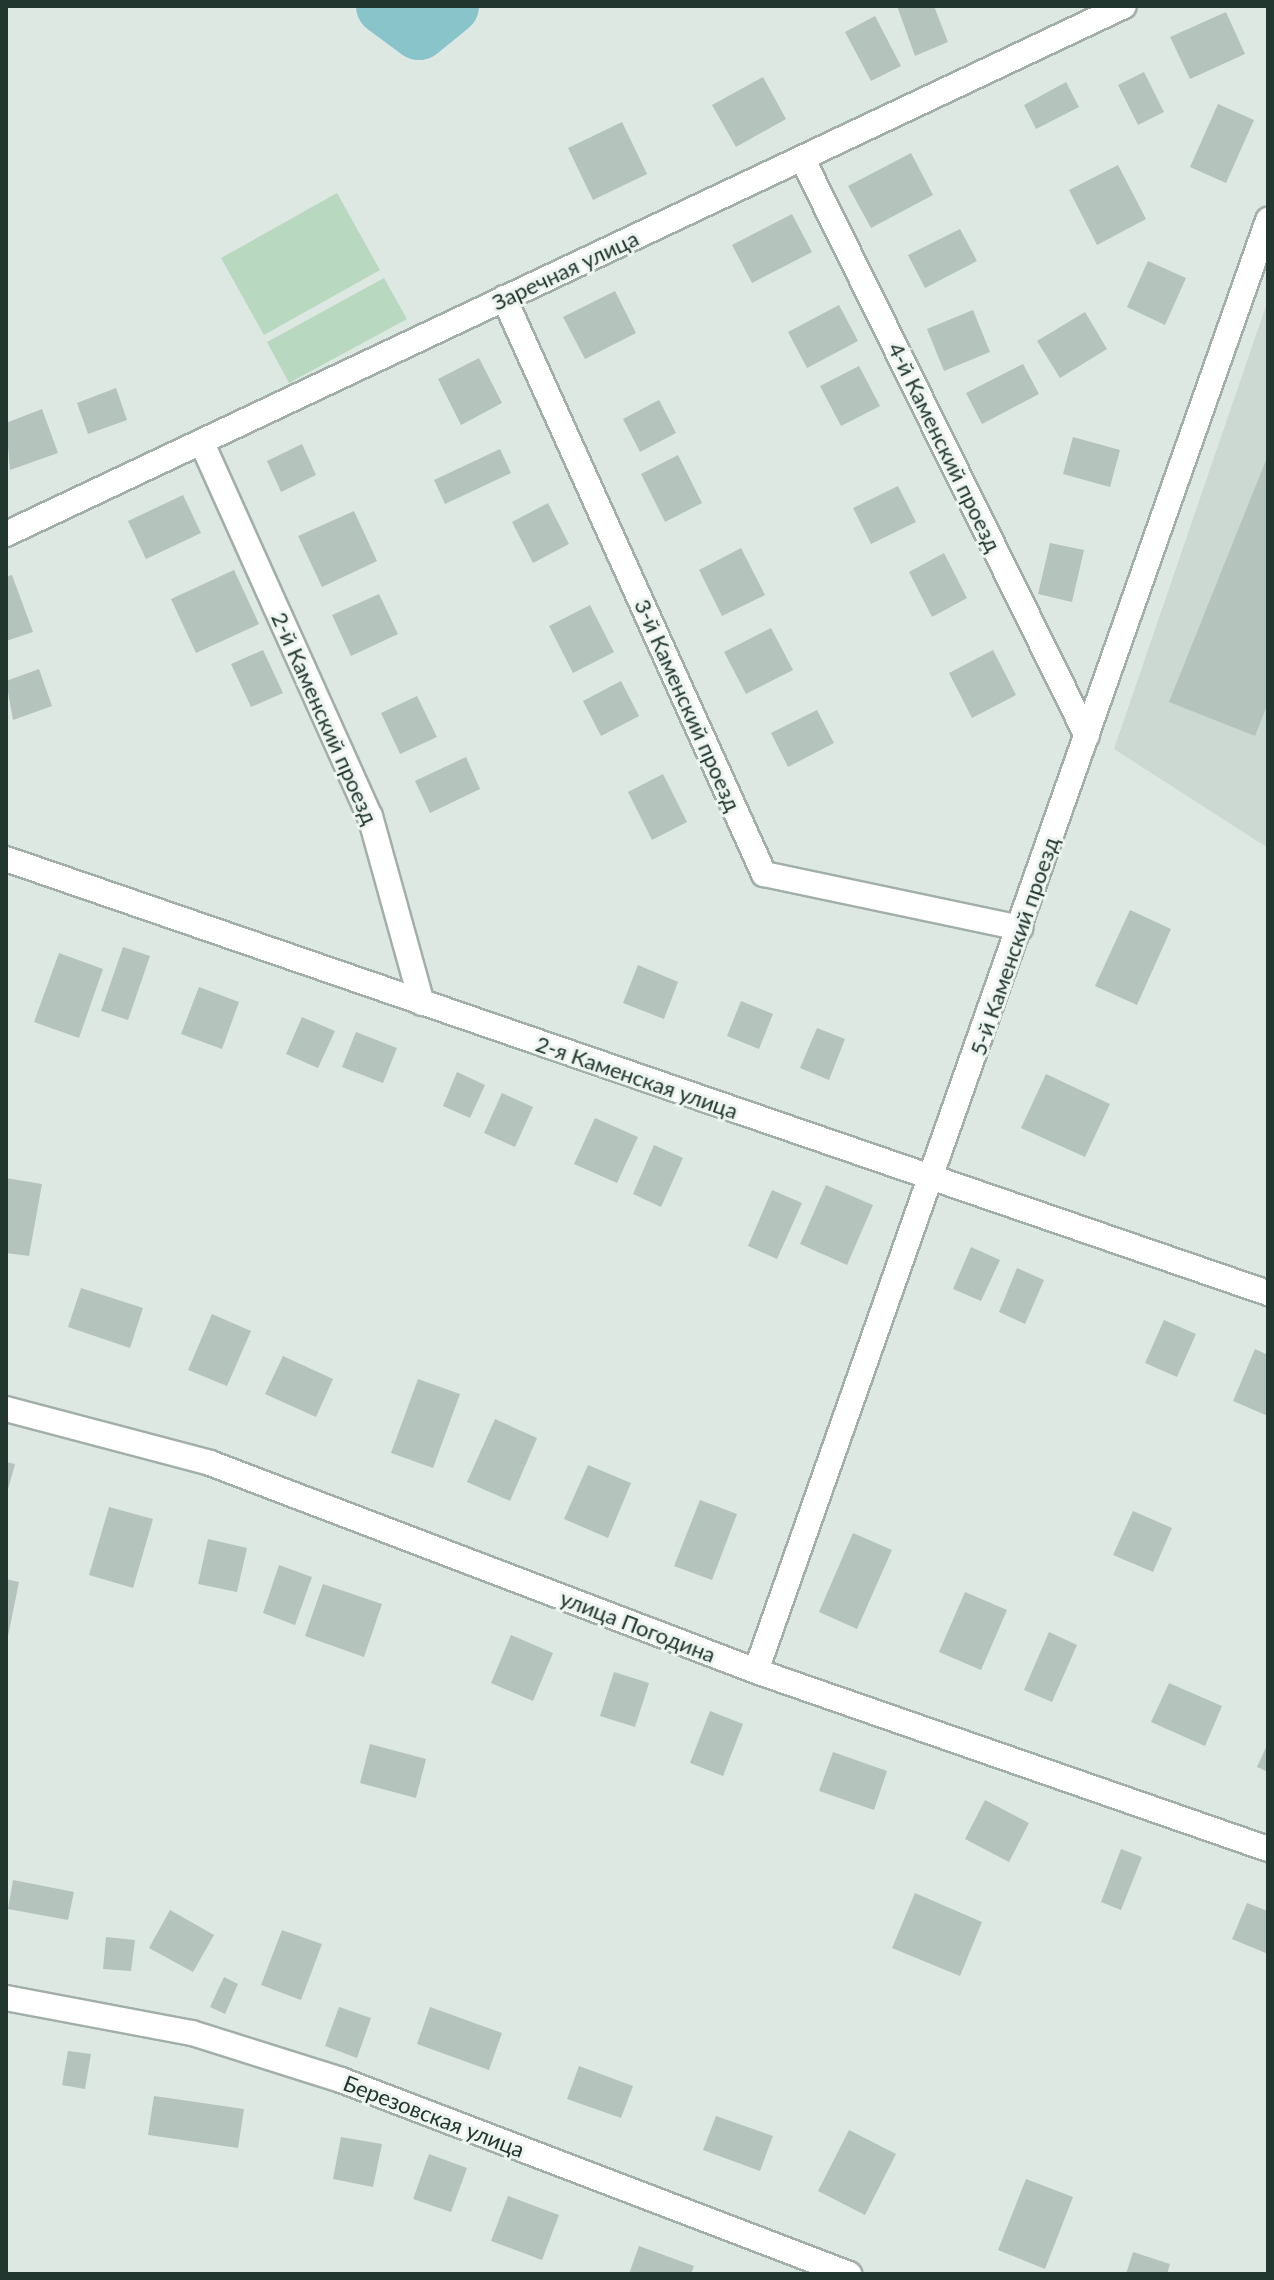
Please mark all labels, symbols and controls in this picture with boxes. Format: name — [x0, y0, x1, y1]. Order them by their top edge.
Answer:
street label: Заречная улица — [488, 225, 642, 315]
street label: 4-й Каменский проезд — [883, 338, 1007, 556]
street label: 3-й Каменский проезд — [629, 595, 747, 815]
street label: 2-й Каменский проезд — [266, 608, 384, 828]
street label: 5-й Каменский проезд — [964, 833, 1064, 1059]
street label: 2-я Каменская улица — [533, 1030, 741, 1124]
street label: улица Погодина — [557, 1584, 719, 1668]
street label: Березовская улица — [340, 2069, 528, 2163]

